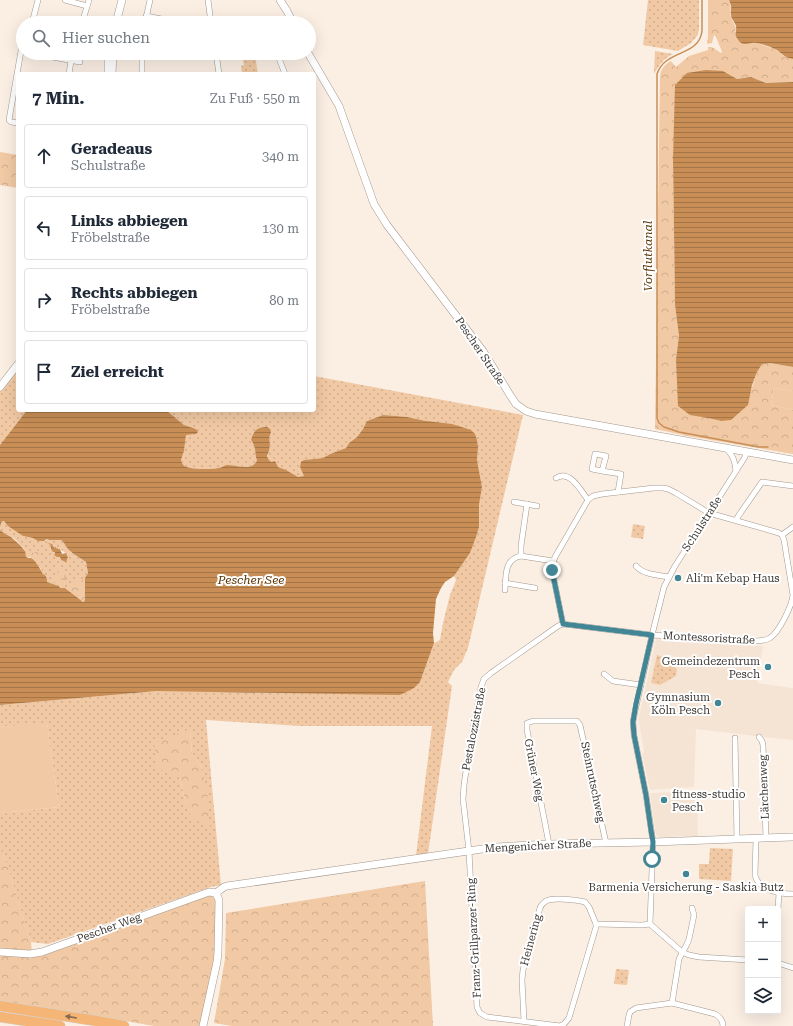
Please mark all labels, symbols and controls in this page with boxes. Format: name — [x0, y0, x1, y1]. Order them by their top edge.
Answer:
search box — [16, 16, 316, 60]
icon: search — [30, 27, 52, 49]
text: Hier suchen — [62, 29, 150, 47]
text: 7 Min. — [32, 88, 85, 108]
text: Zu Fuß · 550 m — [210, 91, 300, 106]
text: Geradeaus — [71, 140, 152, 158]
icon: ahead — [33, 145, 55, 167]
text: 340 m — [262, 149, 299, 164]
text: Schulstraße — [71, 158, 146, 173]
text: Links abbiegen — [71, 212, 188, 230]
icon: left — [33, 217, 55, 239]
water label: Vorflutkanal — [641, 220, 655, 291]
text: 130 m — [262, 221, 299, 236]
text: Fröbelstraße — [71, 230, 150, 245]
text: Rechts abbiegen — [71, 284, 198, 302]
icon: right — [33, 289, 55, 311]
text: 80 m — [269, 293, 299, 308]
text: Fröbelstraße — [71, 302, 150, 317]
street label: Pescher Straße — [453, 315, 507, 387]
icon: arrive — [33, 361, 55, 383]
text: Ziel erreicht — [71, 363, 164, 381]
street label: Schulstraße — [679, 494, 725, 554]
route end — [543, 561, 561, 579]
place label: Ali'm Kebap Haus — [686, 572, 780, 585]
water label: Pescher See — [217, 573, 284, 587]
marker: Ali'm Kebap Haus — [673, 573, 683, 583]
street label: Montessoristraße — [663, 629, 755, 647]
place label: Gemeindezentrum Pesch — [662, 655, 760, 681]
marker: Gemeindezentrum Pesch — [763, 662, 773, 672]
street label: Pestalozzistraße — [460, 686, 488, 772]
place label: Gymnasium Köln Pesch — [646, 691, 710, 717]
marker: Gymnasium Köln Pesch — [713, 698, 723, 708]
street label: Grüner Weg — [522, 738, 547, 803]
street label: Steinrutschweg — [578, 740, 608, 824]
street label: Lärchenweg — [756, 754, 772, 820]
place label: fitness-studio Pesch — [672, 788, 746, 814]
marker: fitness-studio Pesch — [659, 795, 669, 805]
street label: Mengenicher Straße — [484, 837, 592, 855]
route start — [643, 850, 661, 868]
marker: Barmenia Versicherung - Saskia Butz — [681, 869, 691, 879]
street label: Franz-Grillparzer-Ring — [464, 877, 484, 998]
place label: Barmenia Versicherung - Saskia Butz — [589, 881, 783, 894]
map controls — [745, 906, 781, 1014]
button: + — [745, 906, 781, 942]
street label: Pescher Weg — [75, 910, 144, 946]
street label: Heinering — [518, 912, 544, 967]
button: − — [745, 942, 781, 978]
button: layers — [745, 978, 781, 1014]
one-way arrow — [65, 1014, 78, 1020]

